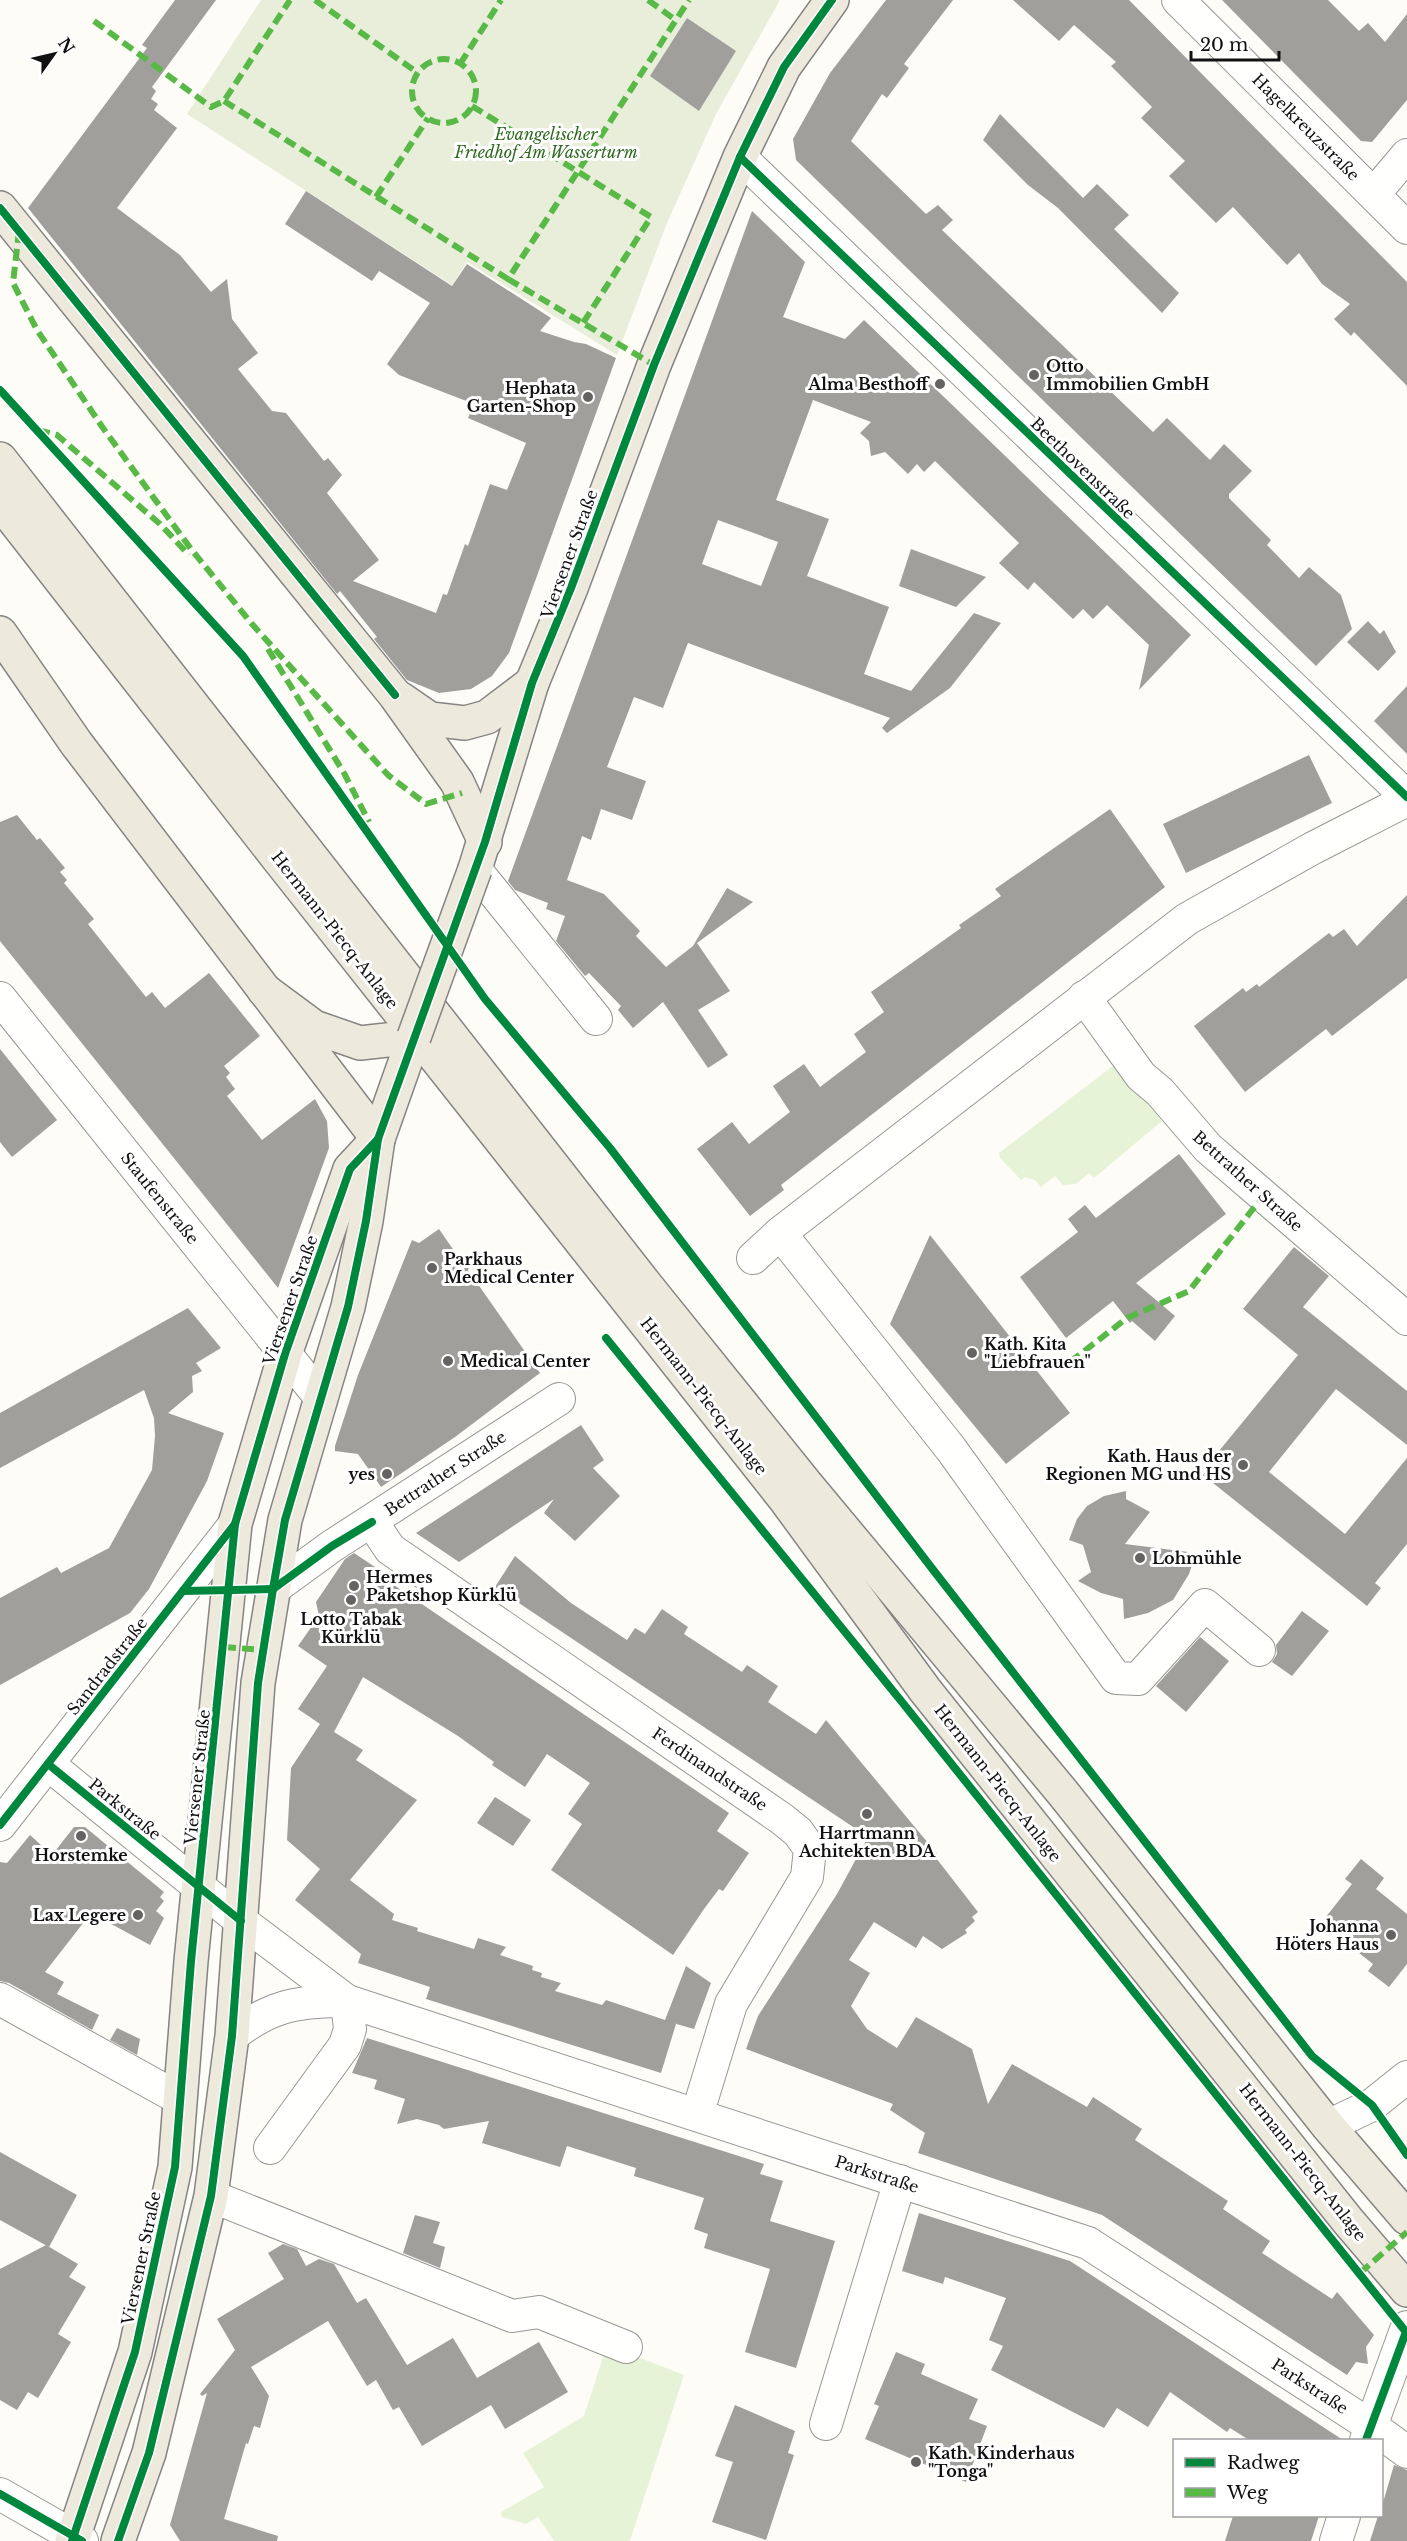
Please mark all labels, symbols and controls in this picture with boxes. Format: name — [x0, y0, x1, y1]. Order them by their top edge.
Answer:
north arrow — [24, 24, 84, 84]
scale bar — [1191, 24, 1280, 62]
text: N — [54, 34, 79, 57]
text: 20 m — [1200, 34, 1248, 56]
street label: Hagelkreuzstraße — [1248, 69, 1364, 185]
park label: Evangelischer Friedhof Am Wasserturm — [453, 124, 638, 162]
place label: Otto Immobilien GmbH — [1046, 356, 1209, 394]
marker: Otto Immobilien GmbH — [1027, 368, 1041, 382]
place label: Alma Besthoff — [807, 374, 931, 394]
marker: Alma Besthoff — [933, 377, 947, 391]
place label: Hephata Garten-Shop — [467, 378, 576, 416]
marker: Hephata Garten-Shop — [581, 390, 595, 404]
street label: Beethovenstraße — [1027, 413, 1139, 523]
street label: Viersener Straße — [536, 487, 602, 622]
street label: Hermann-Piecq-Anlage — [267, 847, 403, 1013]
street label: Bettrather Straße — [1189, 1126, 1307, 1236]
street label: Staufenstraße — [117, 1148, 203, 1248]
street label: Viersener Straße — [258, 1232, 322, 1368]
place label: Parkhaus Medical Center — [444, 1249, 574, 1287]
marker: Parkhaus Medical Center — [425, 1261, 439, 1275]
street label: Hermann-Piecq-Anlage — [636, 1313, 772, 1479]
place label: Kath. Kita "Liebfrauen" — [984, 1334, 1091, 1372]
marker: Kath. Kita "Liebfrauen" — [965, 1346, 979, 1360]
place label: Medical Center — [460, 1351, 590, 1371]
marker: Medical Center — [441, 1354, 455, 1368]
street label: Bettrather Straße — [380, 1426, 510, 1520]
place label: Kath. Haus der Regionen MG und HS — [1045, 1446, 1231, 1484]
marker: Kath. Haus der Regionen MG und HS — [1236, 1458, 1250, 1472]
place label: yes — [348, 1464, 375, 1484]
marker: yes — [380, 1467, 394, 1481]
place label: Lohmühle — [1152, 1548, 1242, 1568]
marker: Lohmühle — [1133, 1551, 1147, 1565]
place label: Hermes Paketshop Kürklü — [366, 1567, 518, 1605]
marker: Hermes Paketshop Kürklü — [347, 1579, 361, 1593]
marker: Lotto Tabak Kürklü — [344, 1593, 358, 1607]
place label: Lotto Tabak Kürklü — [300, 1609, 402, 1647]
street label: Sandradstraße — [63, 1613, 151, 1719]
street label: Hermann-Piecq-Anlage — [930, 1700, 1066, 1866]
street label: Viersener Straße — [180, 1708, 214, 1847]
street label: Ferdinandstraße — [649, 1723, 771, 1815]
street label: Parkstraße — [85, 1774, 165, 1844]
marker: Harrtmann Achitekten BDA — [860, 1807, 874, 1821]
place label: Harrtmann Achitekten BDA — [798, 1823, 936, 1861]
marker: Horstemke — [74, 1829, 88, 1843]
place label: Horstemke — [34, 1845, 128, 1865]
place label: Lax Legere — [33, 1905, 126, 1925]
marker: Lax Legere — [131, 1908, 145, 1922]
place label: Johanna Höters Haus — [1275, 1916, 1379, 1954]
marker: Johanna Höters Haus — [1384, 1928, 1398, 1942]
street label: Hermann-Piecq-Anlage — [1235, 2079, 1371, 2245]
street label: Parkstraße — [833, 2151, 921, 2197]
street label: Viersener Straße — [117, 2189, 165, 2328]
street label: Parkstraße — [1268, 2354, 1352, 2418]
legend — [1173, 2439, 1383, 2517]
place label: Kath. Kinderhaus "Tonga" — [928, 2443, 1075, 2481]
text: Radweg — [1227, 2452, 1300, 2474]
marker: Kath. Kinderhaus "Tonga" — [909, 2455, 923, 2469]
text: Weg — [1226, 2482, 1268, 2504]

